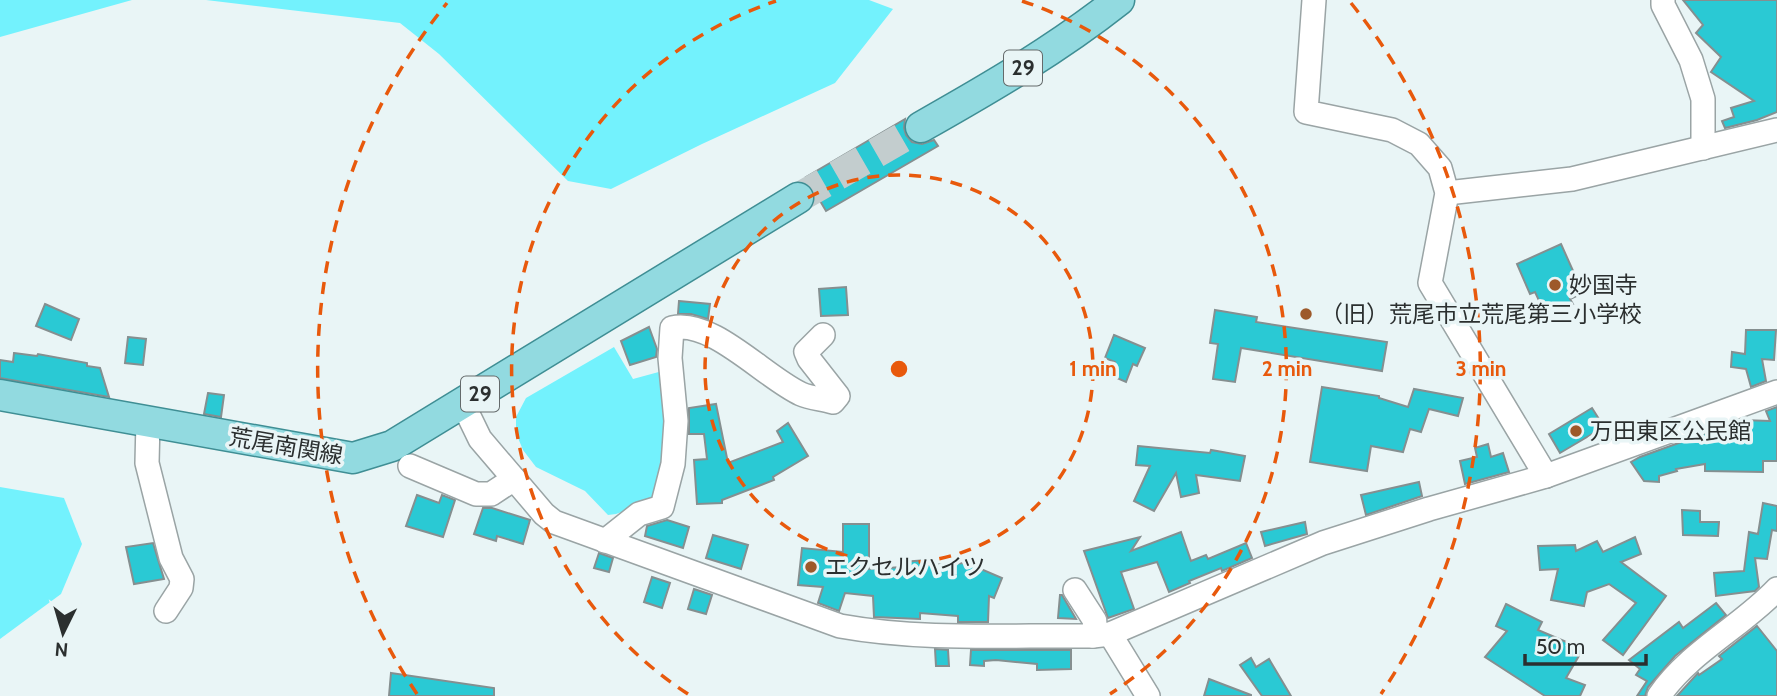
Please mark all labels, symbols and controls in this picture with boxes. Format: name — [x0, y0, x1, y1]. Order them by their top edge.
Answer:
road number: 29 — [1004, 50, 1042, 86]
place label: 妙国寺 — [1569, 271, 1638, 299]
marker: 妙国寺 — [1547, 277, 1563, 293]
place label: （旧）荒尾市立荒尾第三小学校 — [1320, 300, 1642, 328]
marker: （旧）荒尾市立荒尾第三小学校 — [1298, 306, 1314, 322]
text: 1 min — [1069, 356, 1117, 381]
text: 2 min — [1262, 356, 1312, 381]
text: 3 min — [1456, 356, 1506, 381]
centre of rings — [887, 357, 911, 381]
road number: 29 — [461, 376, 499, 412]
place label: 万田東区公民館 — [1590, 417, 1751, 445]
street label: 荒尾南関線 — [227, 422, 345, 470]
marker: 万田東区公民館 — [1568, 423, 1584, 439]
place label: エクセルハイツ — [825, 553, 986, 581]
marker: エクセルハイツ — [803, 559, 819, 575]
north arrow — [28, 598, 98, 668]
scale bar — [1525, 622, 1646, 666]
text: 50 m — [1536, 634, 1585, 659]
text: N — [54, 637, 69, 661]

